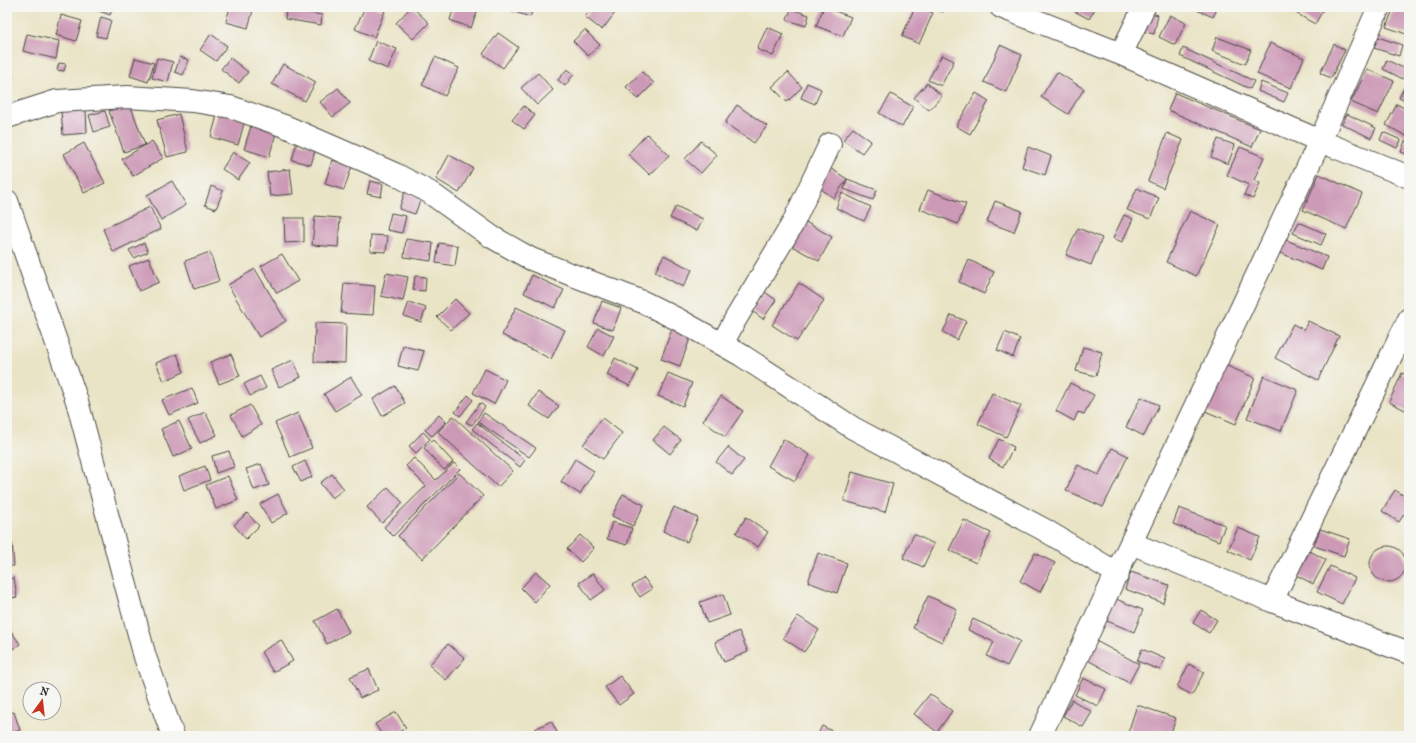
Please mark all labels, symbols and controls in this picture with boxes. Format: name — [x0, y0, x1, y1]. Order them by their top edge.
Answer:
north arrow — [22, 681, 62, 721]
text: N — [39, 684, 51, 699]

